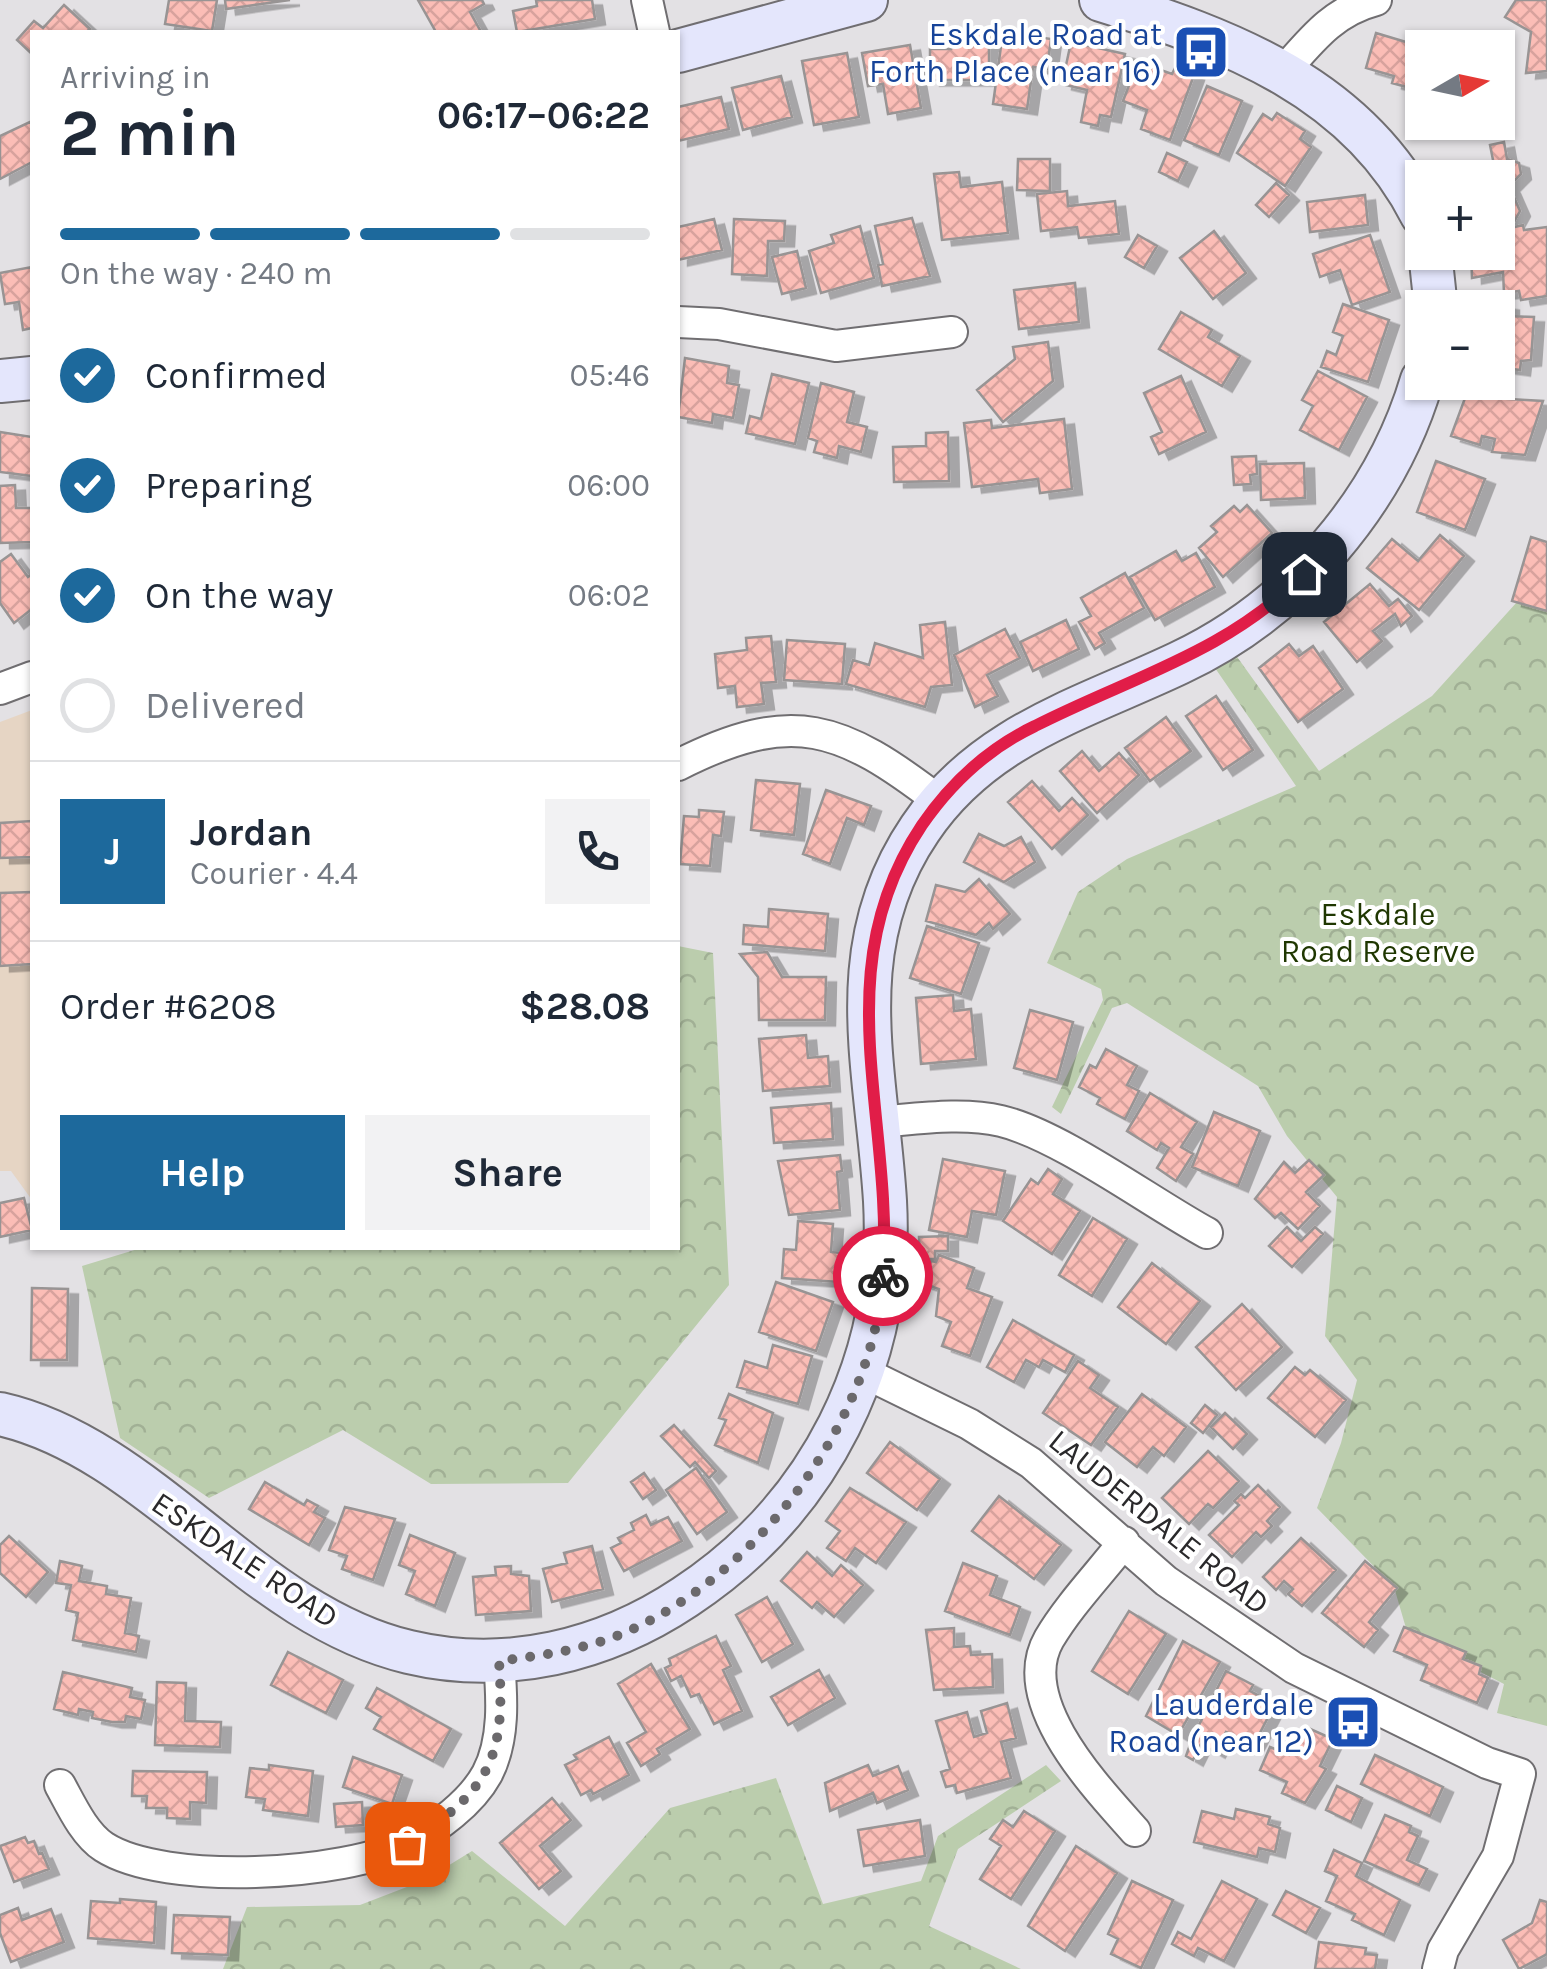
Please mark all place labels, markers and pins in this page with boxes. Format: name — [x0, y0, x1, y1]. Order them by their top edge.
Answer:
place label: Eskdale Road at Forth Place (near 16) — [869, 16, 1162, 90]
bus stop icon: Eskdale Road at Forth Place (near 16) — [1171, 22, 1231, 82]
pin — [1262, 532, 1347, 617]
place label: Lauderdale Road (near 12) — [1108, 1686, 1314, 1760]
bus stop icon: Lauderdale Road (near 12) — [1323, 1692, 1383, 1752]
pin — [365, 1802, 450, 1887]

